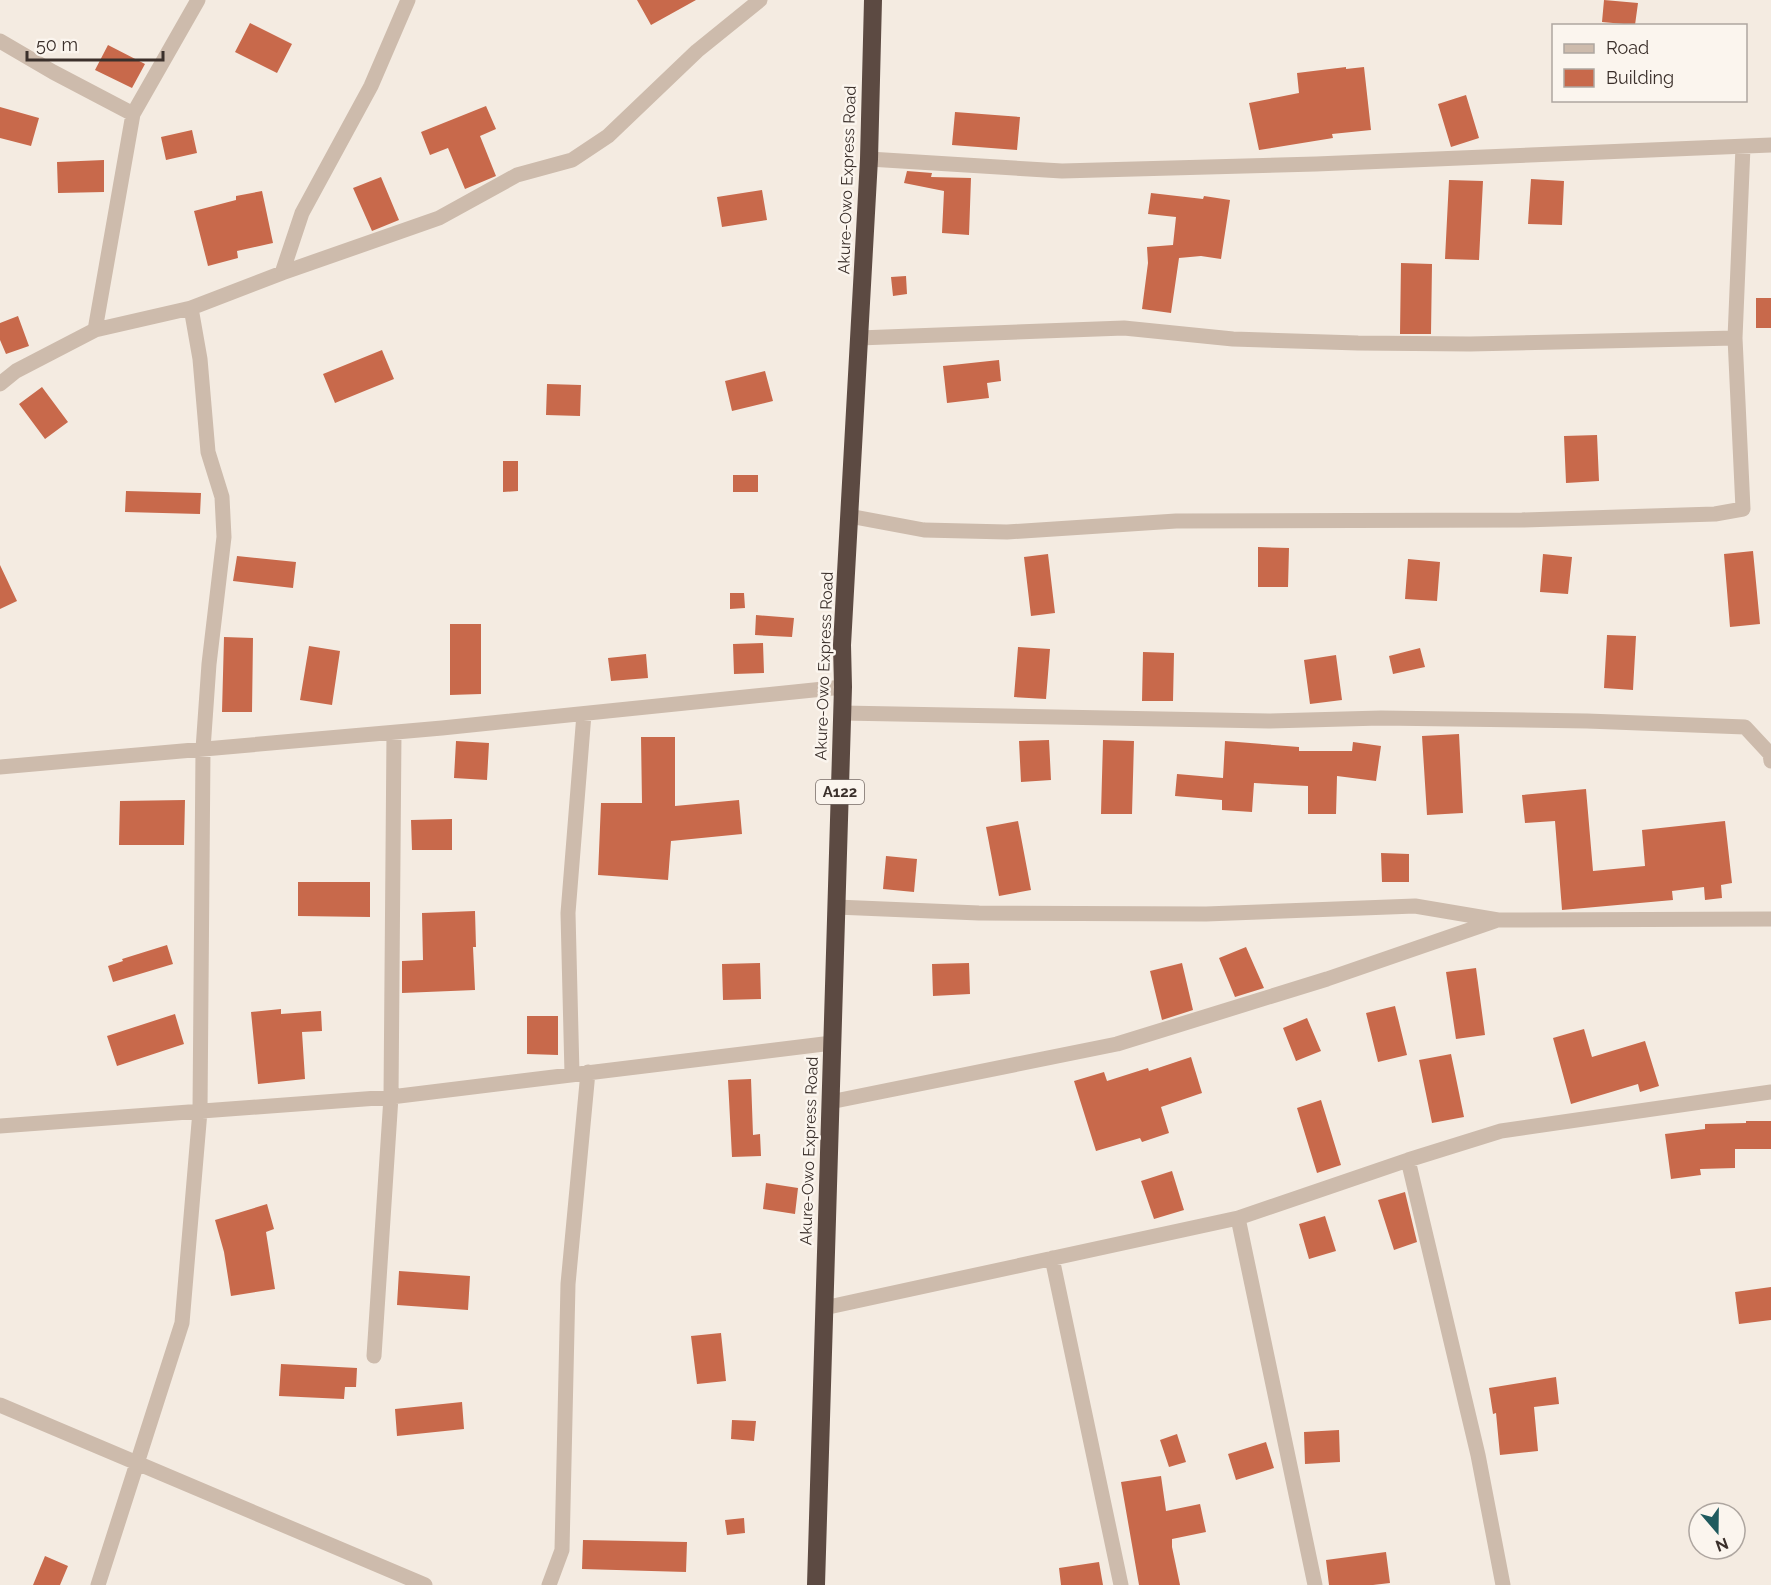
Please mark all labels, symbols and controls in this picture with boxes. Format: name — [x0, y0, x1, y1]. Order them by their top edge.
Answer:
scale bar — [27, 24, 164, 62]
legend — [1552, 24, 1747, 102]
text: 50 m — [36, 34, 78, 55]
text: Road — [1606, 37, 1649, 58]
text: Building — [1606, 67, 1674, 88]
street label: Akure-Owo Express Road — [834, 85, 860, 275]
street label: Akure-Owo Express Road — [811, 571, 837, 761]
road number: A122 — [816, 780, 864, 804]
street label: Akure-Owo Express Road — [796, 1056, 822, 1246]
north arrow — [1687, 1501, 1747, 1561]
text: N — [1713, 1534, 1731, 1556]

